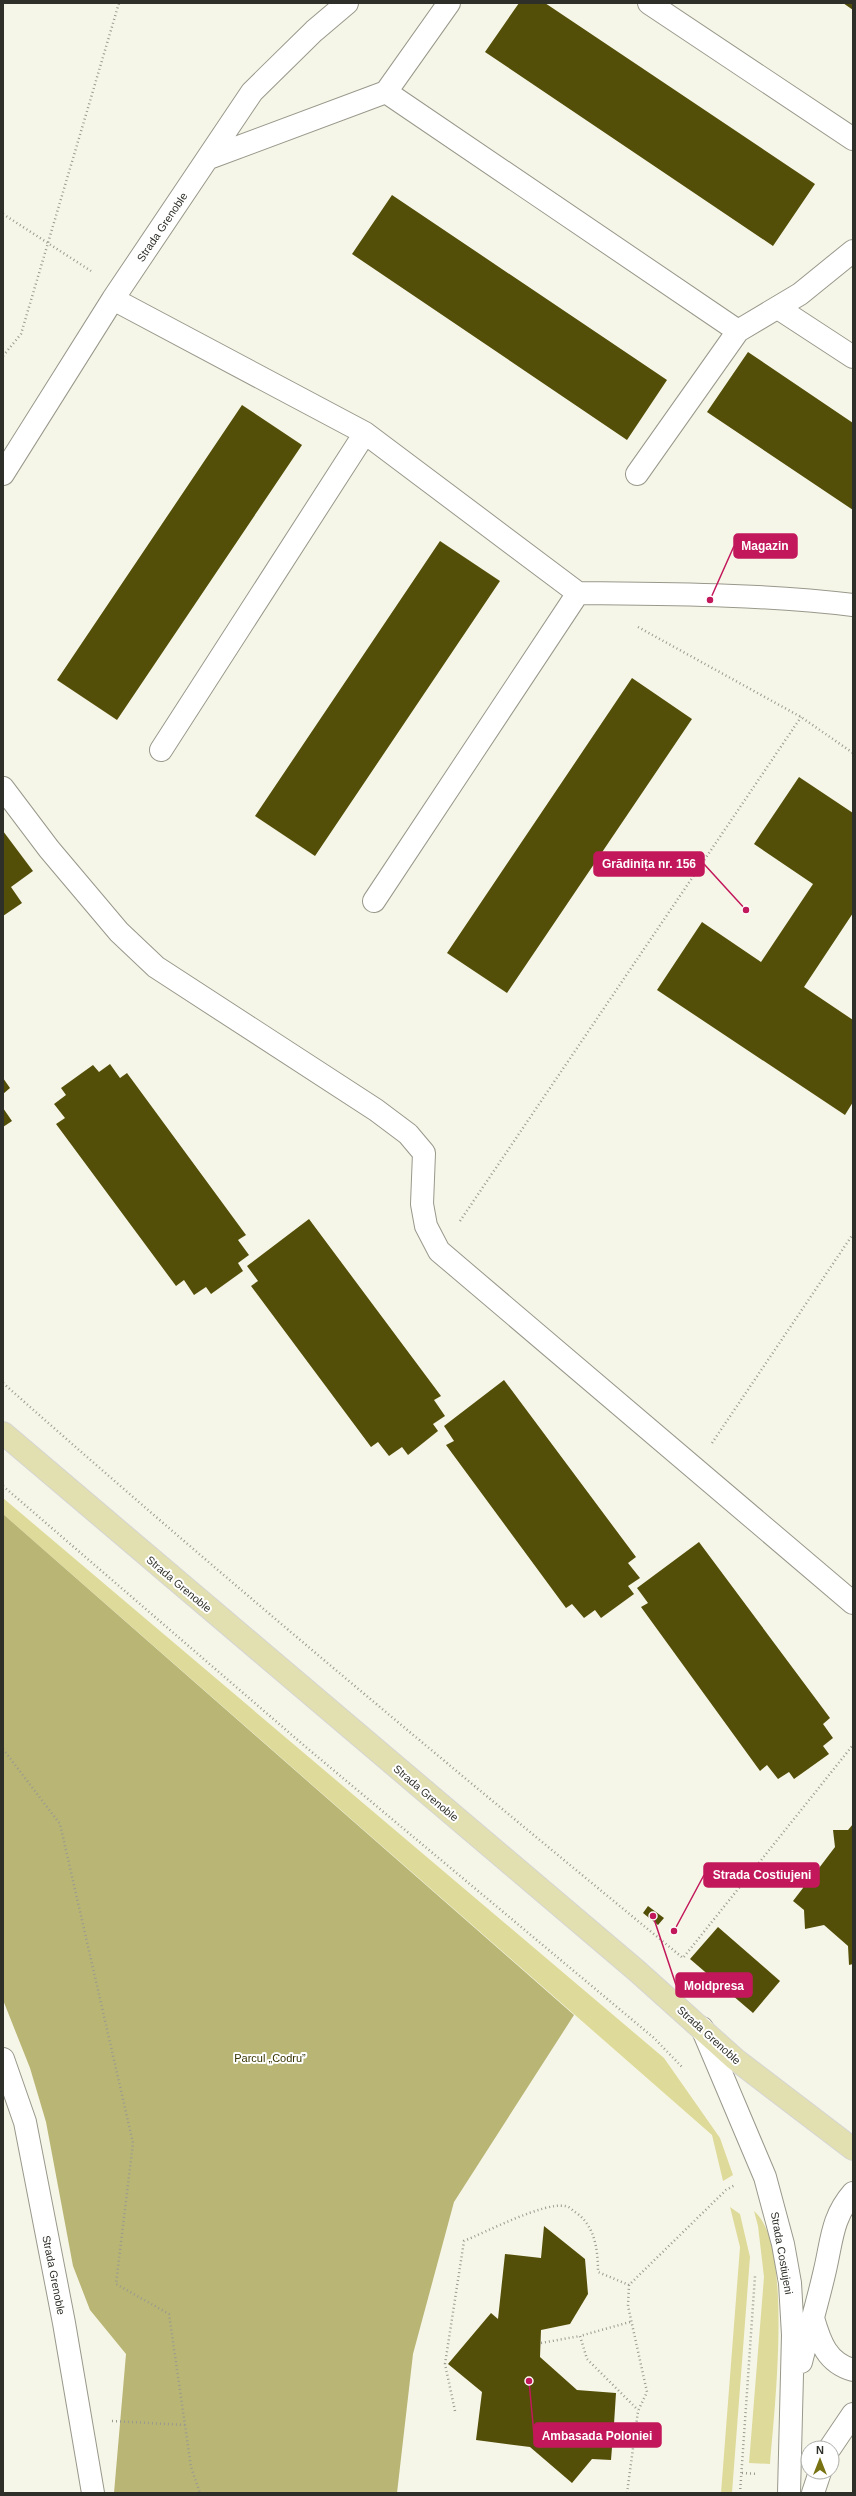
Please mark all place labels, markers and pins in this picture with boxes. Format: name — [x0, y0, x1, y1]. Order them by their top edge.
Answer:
callout: Magazin — [734, 534, 797, 558]
callout: Grădinița nr. 156 — [594, 852, 704, 876]
callout: Strada Costiujeni — [704, 1863, 819, 1887]
callout: Moldpresa — [676, 1973, 752, 1997]
callout: Ambasada Poloniei — [534, 2423, 661, 2447]

